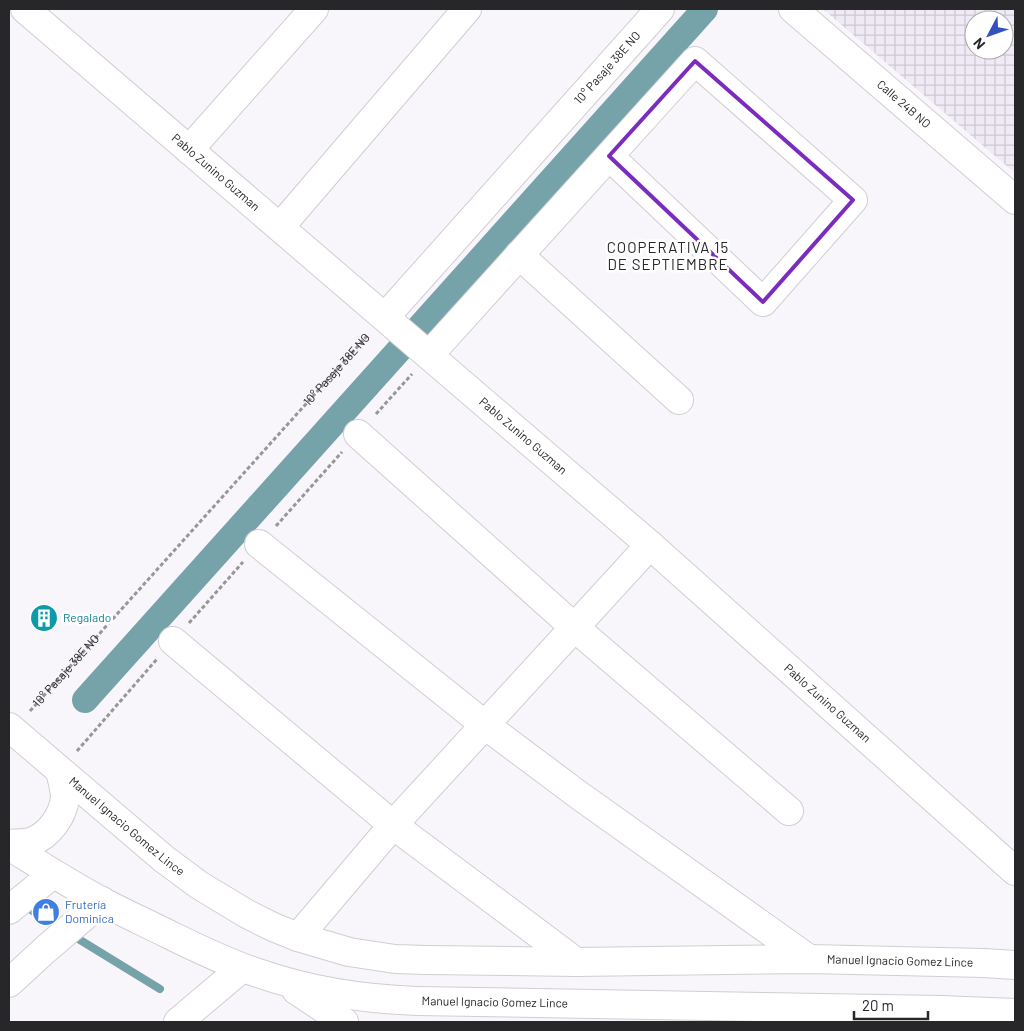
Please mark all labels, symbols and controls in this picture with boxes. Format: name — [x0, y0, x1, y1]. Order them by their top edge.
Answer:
north arrow — [964, 10, 1014, 60]
street label: 10° Pasaje 38E NO — [571, 28, 643, 106]
text: N — [969, 35, 988, 53]
street label: Calle 24B NO — [875, 77, 934, 130]
street label: Pablo Zunino Guzman — [169, 130, 263, 213]
district label: COOPERATIVA 15 DE SEPTIEMBRE — [607, 238, 729, 273]
street label: 10° Pasaje 38E NO — [300, 330, 372, 408]
street label: Pablo Zunino Guzman — [477, 394, 570, 477]
building icon: Regalado — [29, 603, 59, 633]
place label: Regalado — [63, 610, 111, 624]
street label: 10° Pasaje 38E NO — [29, 631, 102, 709]
street label: Pablo Zunino Guzman — [782, 660, 874, 745]
street label: Manuel Ignacio Gomez Lince — [67, 773, 188, 878]
shop icon: Frutería Dominica — [31, 897, 61, 927]
place label: Frutería Dominica — [65, 897, 114, 925]
street label: Manuel Ignacio Gomez Lince — [827, 951, 973, 969]
scale bar — [854, 988, 928, 1020]
street label: Manuel Ignacio Gomez Lince — [422, 993, 568, 1010]
text: 20 m — [862, 996, 894, 1014]

